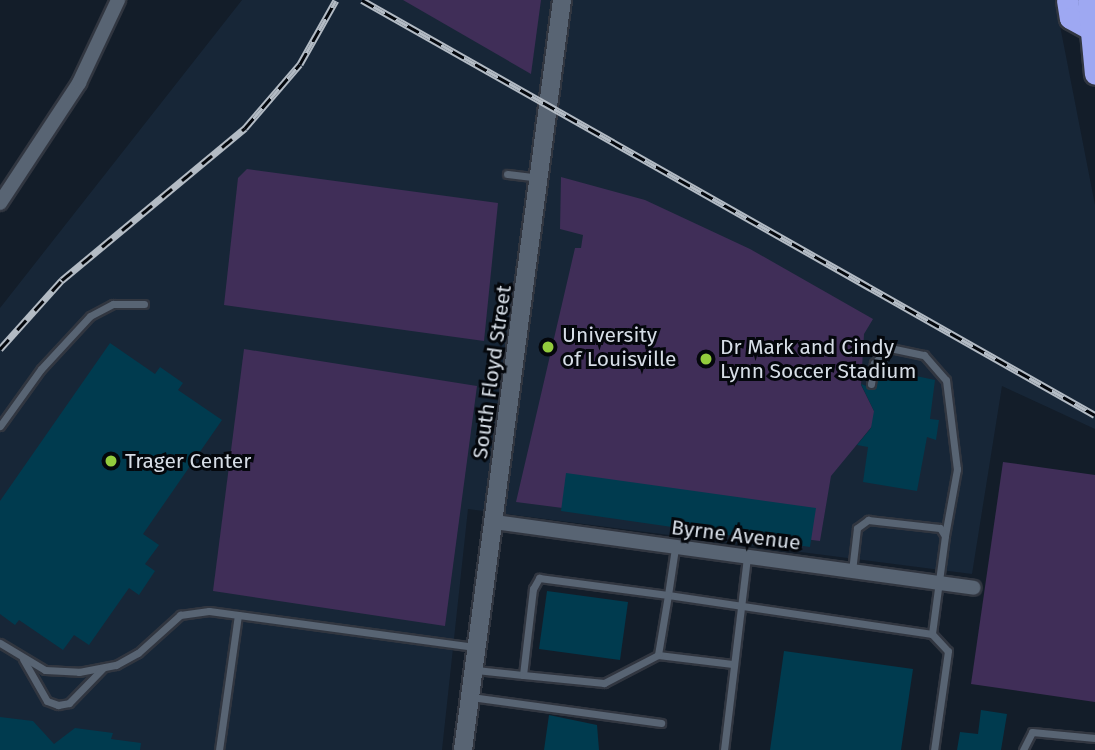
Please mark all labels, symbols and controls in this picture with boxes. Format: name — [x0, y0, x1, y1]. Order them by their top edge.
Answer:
street label: South Floyd Street — [467, 284, 517, 460]
place label: University of Louisville — [562, 322, 677, 372]
place label: Dr Mark and Cindy Lynn Soccer Stadium — [720, 334, 917, 384]
marker: University of Louisville — [540, 339, 556, 355]
marker: Dr Mark and Cindy Lynn Soccer Stadium — [698, 351, 714, 367]
place label: Trager Center — [125, 448, 251, 474]
marker: Trager Center — [103, 453, 119, 469]
street label: Byrne Avenue — [670, 515, 802, 555]

